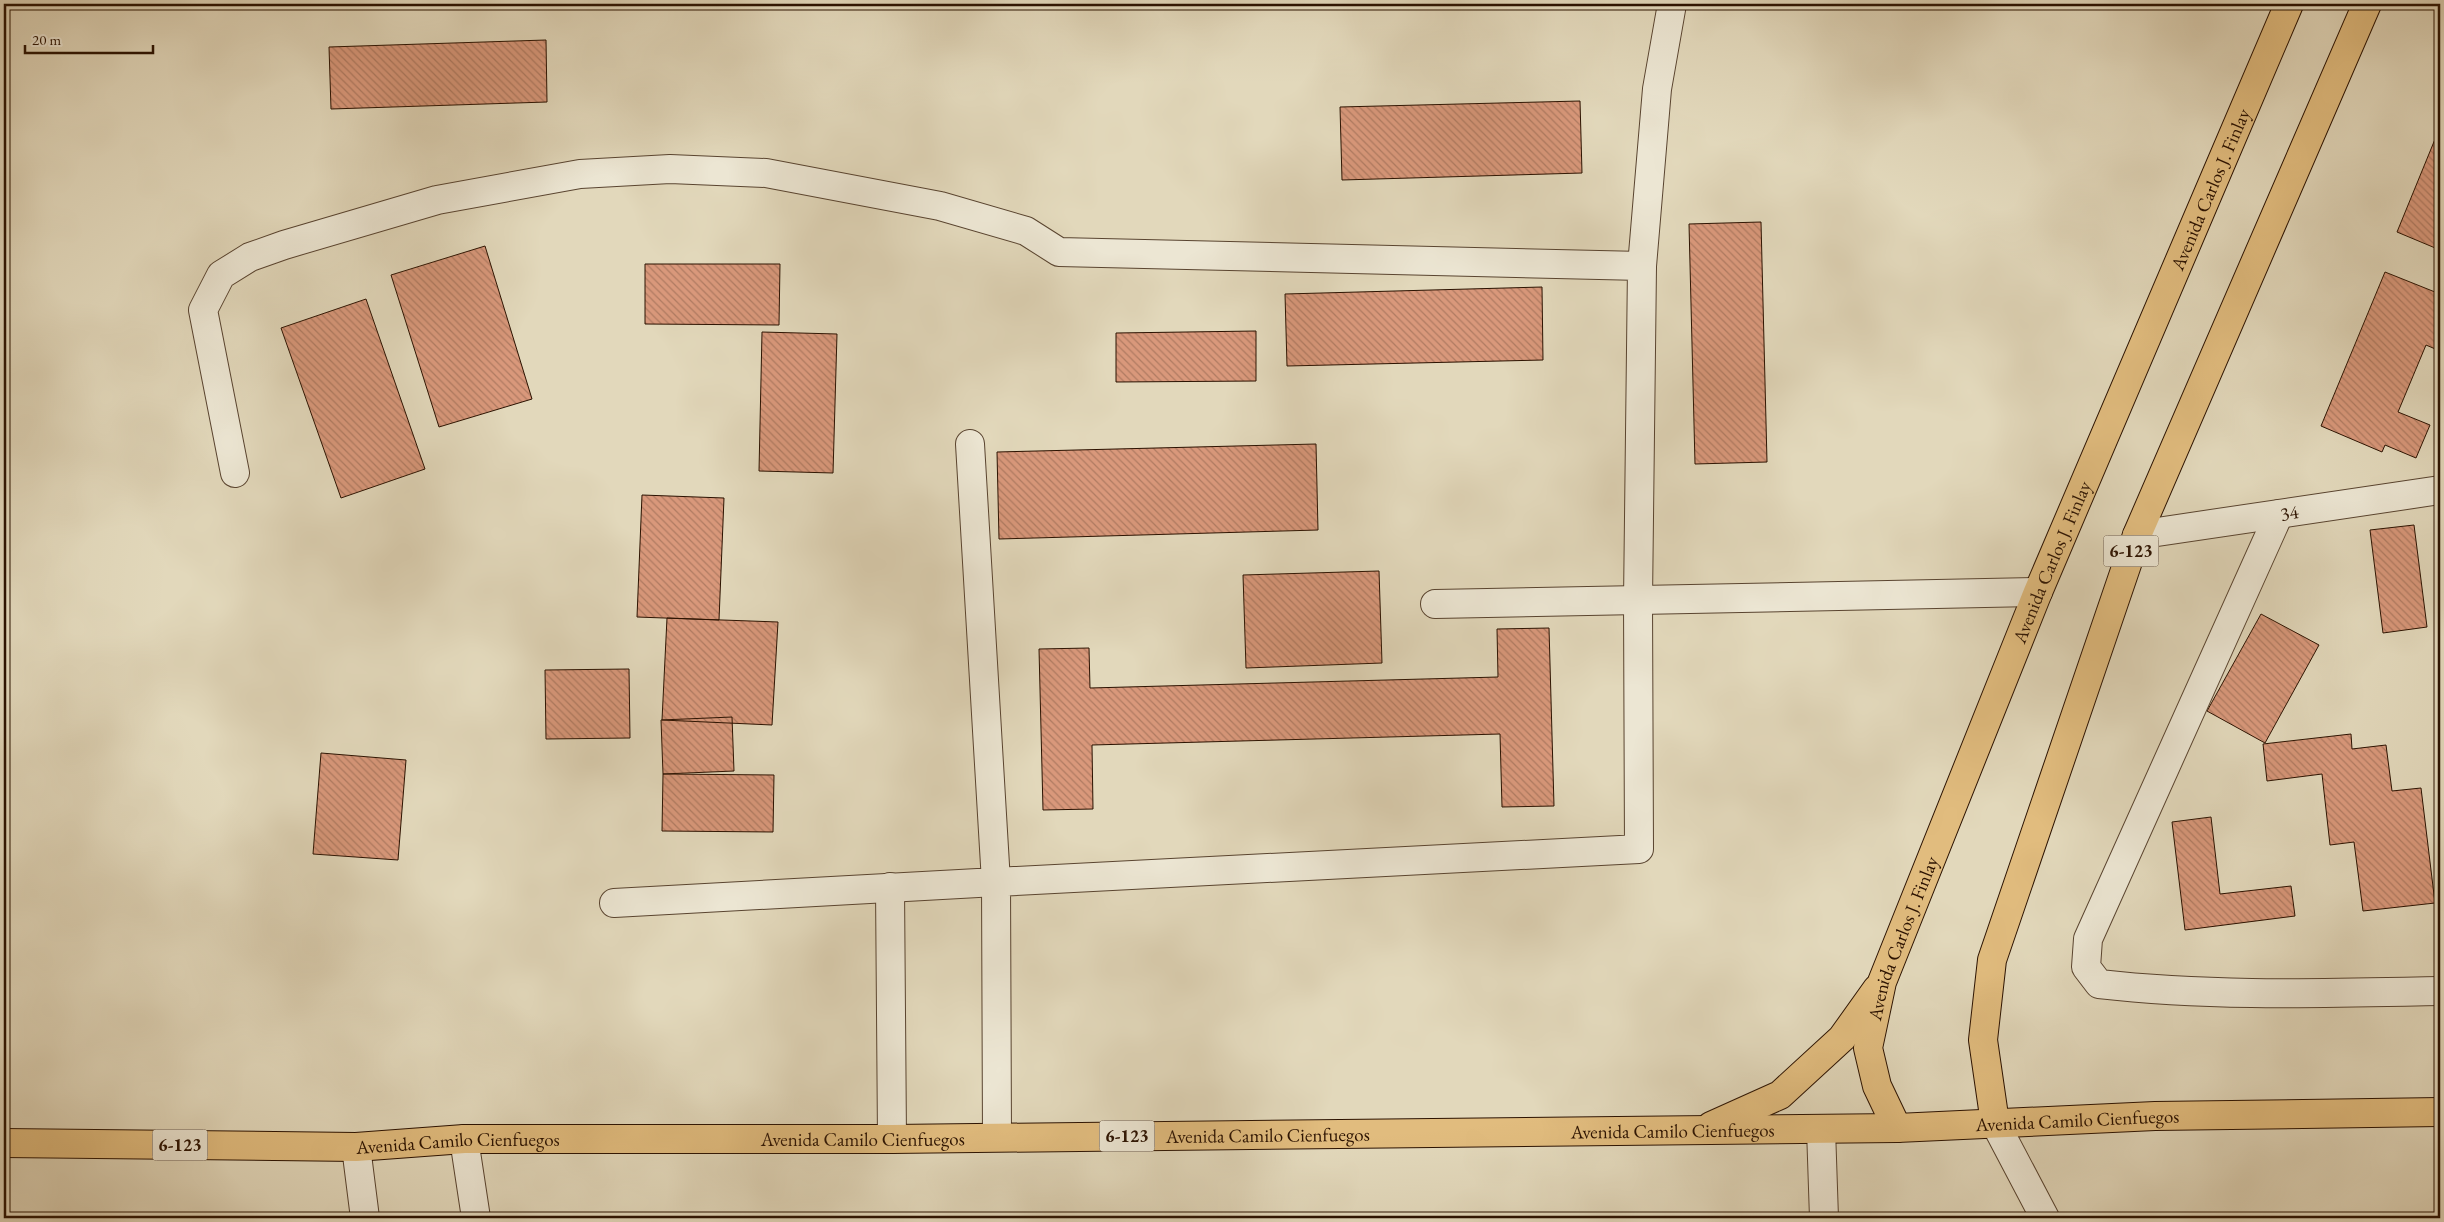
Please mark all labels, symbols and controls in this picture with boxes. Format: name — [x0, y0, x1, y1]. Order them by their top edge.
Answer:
scale bar — [25, 22, 152, 54]
text: 20 m — [32, 30, 61, 49]
street label: Avenida Carlos J. Finlay — [2164, 104, 2256, 275]
street label: Avenida Carlos J. Finlay — [2006, 477, 2097, 648]
street label: 34 — [2279, 499, 2301, 527]
road number: 6-123 — [2104, 536, 2158, 566]
street label: Avenida Carlos J. Finlay — [1862, 852, 1944, 1024]
street label: Avenida Camilo Cienfuegos — [1974, 1104, 2180, 1137]
street label: Avenida Camilo Cienfuegos — [1569, 1117, 1775, 1145]
road number: 6-123 — [1100, 1120, 1154, 1152]
street label: Avenida Camilo Cienfuegos — [1164, 1122, 1370, 1149]
street label: Avenida Camilo Cienfuegos — [760, 1126, 965, 1152]
street label: Avenida Camilo Cienfuegos — [354, 1127, 560, 1160]
road number: 6-123 — [152, 1130, 208, 1160]

